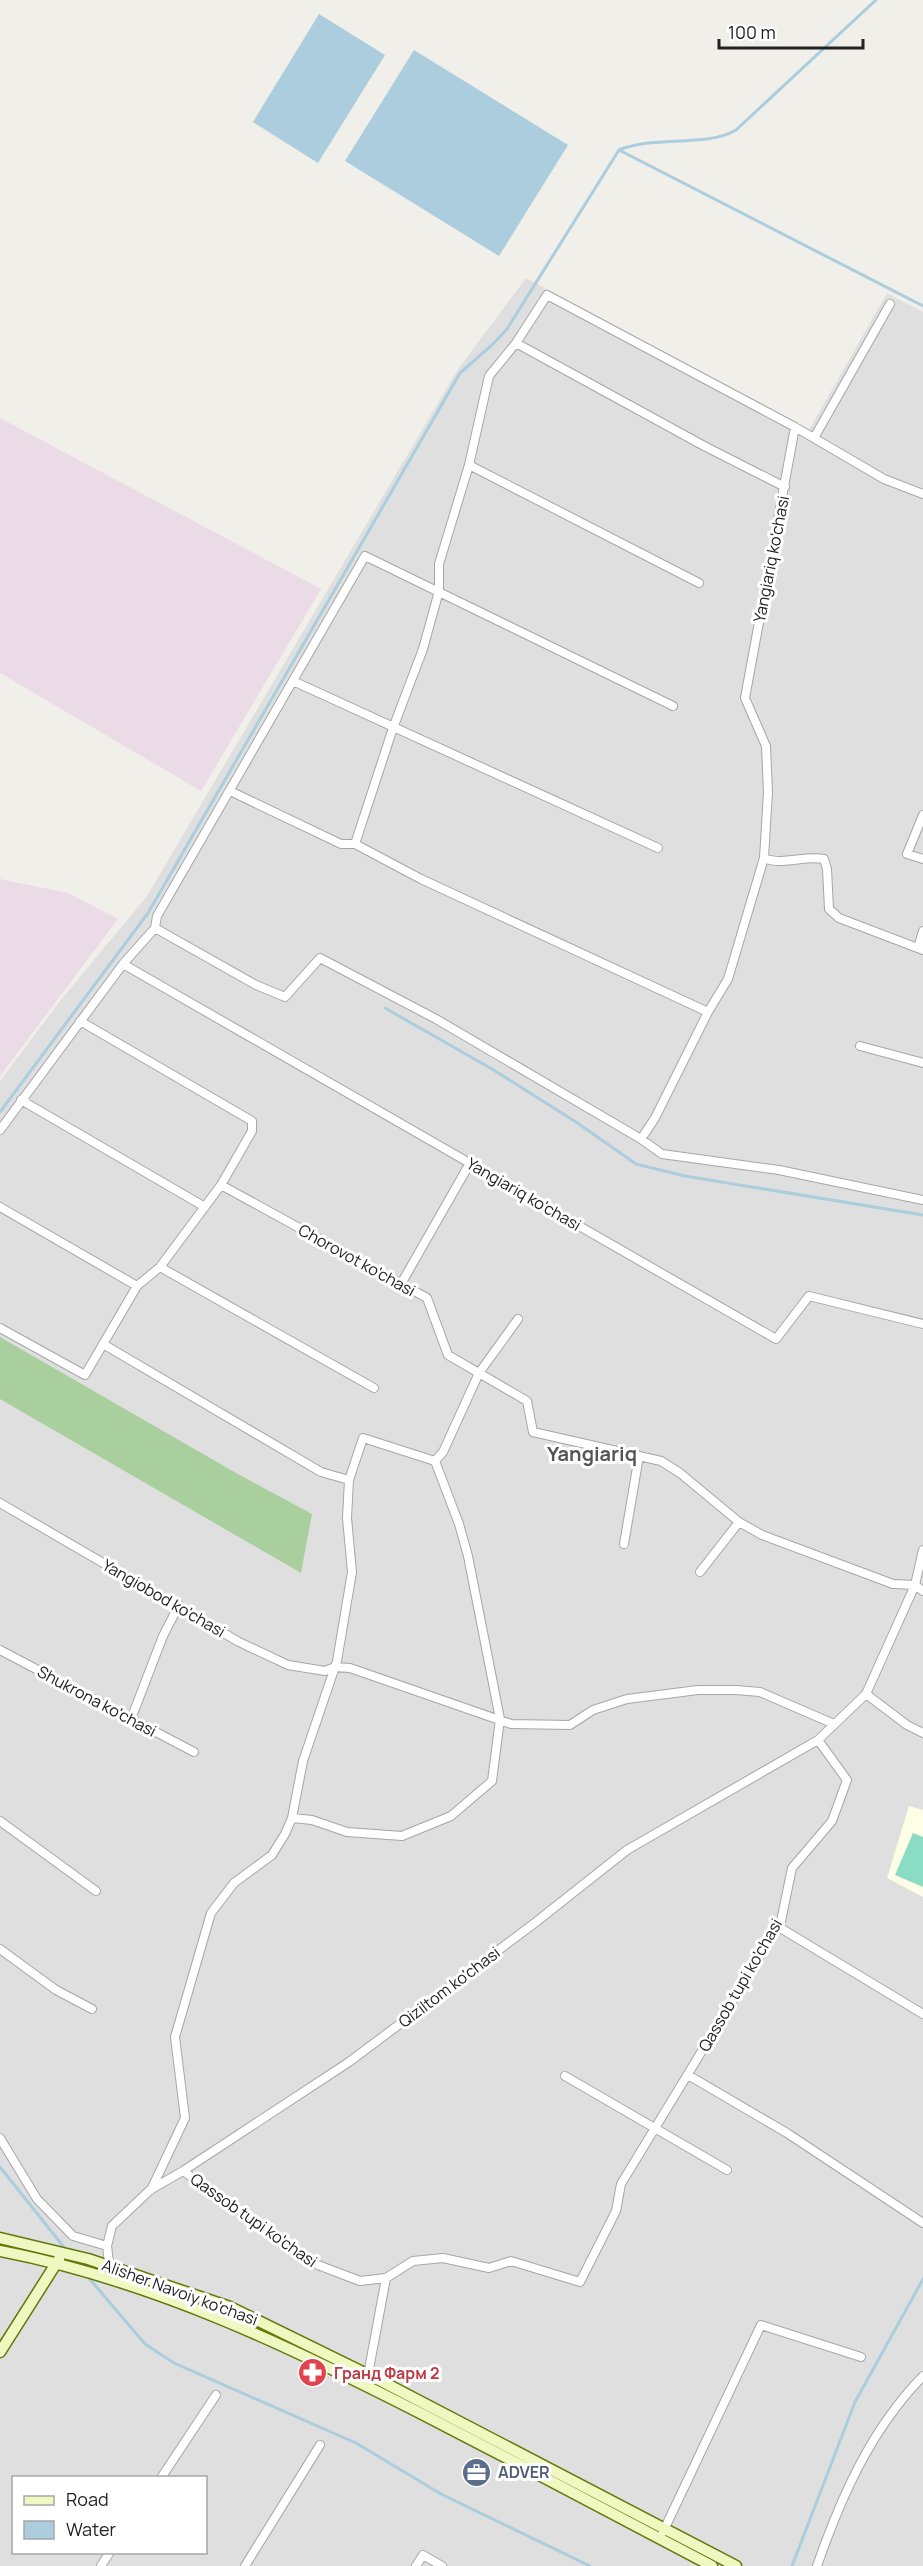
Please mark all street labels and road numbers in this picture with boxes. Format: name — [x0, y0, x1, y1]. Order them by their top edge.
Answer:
street label: Yangiariq ko'chasi — [748, 494, 794, 624]
street label: Yangiariq ko'chasi — [463, 1152, 585, 1236]
street label: Chorovot ko'chasi — [295, 1219, 419, 1301]
street label: Yangiobod ko'chasi — [98, 1554, 230, 1642]
street label: Shukrona ko'chasi — [34, 1660, 160, 1742]
street label: Qassob tupi ko'chasi — [693, 1914, 787, 2056]
street label: Qiziltom ko'chasi — [394, 1941, 504, 2033]
street label: Qassob tupi ko'chasi — [186, 2168, 322, 2272]
street label: Alisher Navoiy ko'chasi — [99, 2254, 261, 2330]

